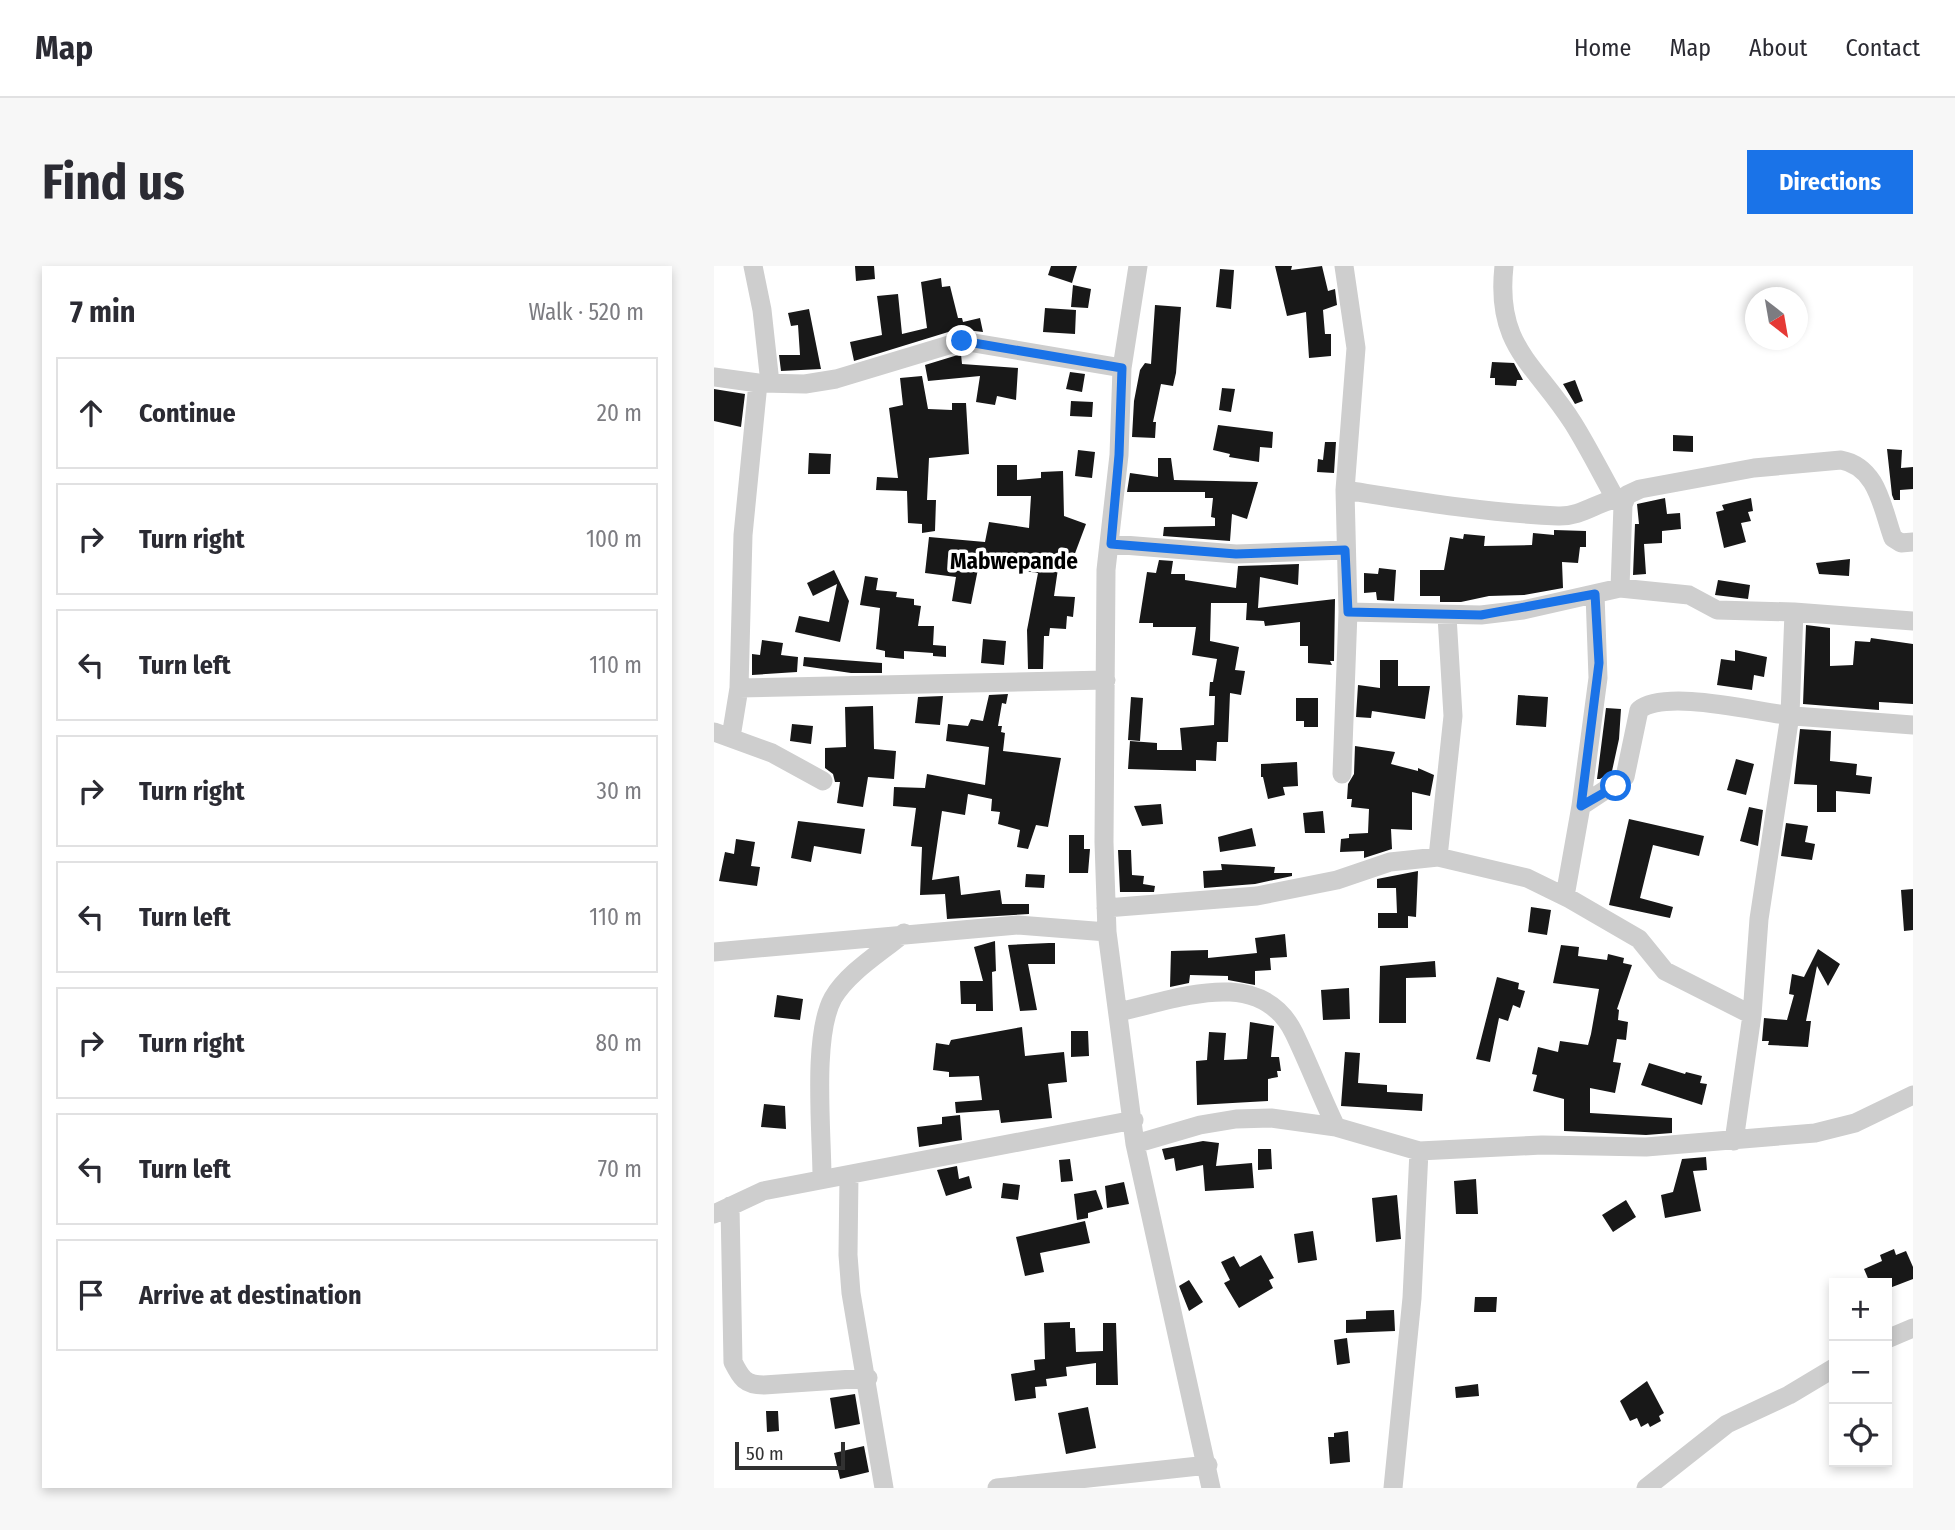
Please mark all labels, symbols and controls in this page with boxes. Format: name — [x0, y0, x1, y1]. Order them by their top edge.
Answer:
text: Map — [35, 28, 93, 68]
text: Home — [1574, 34, 1631, 62]
text: Map — [1669, 34, 1711, 62]
text: About — [1749, 34, 1807, 62]
text: Contact — [1845, 34, 1920, 62]
button: Directions — [1747, 150, 1913, 214]
text: Find us — [42, 153, 185, 212]
north arrow — [1745, 287, 1808, 350]
text: 7 min — [70, 294, 135, 330]
text: Walk · 520 m — [528, 298, 644, 326]
route end — [946, 325, 977, 356]
icon: ahead — [72, 394, 110, 432]
text: Continue — [139, 398, 236, 429]
text: 20 m — [597, 399, 642, 427]
icon: right — [72, 520, 110, 558]
text: Turn right — [139, 524, 245, 555]
text: 100 m — [586, 525, 642, 553]
district label: Mabwepande — [950, 547, 1078, 575]
icon: left — [72, 646, 110, 684]
text: Turn left — [139, 650, 231, 681]
text: 110 m — [589, 651, 642, 679]
route start — [1600, 770, 1631, 801]
icon: right — [72, 772, 110, 810]
text: Turn right — [139, 776, 245, 807]
text: 30 m — [597, 777, 642, 805]
icon: left — [72, 898, 110, 936]
text: Turn left — [139, 902, 231, 933]
text: 110 m — [589, 903, 642, 931]
icon: right — [72, 1024, 110, 1062]
text: Turn right — [139, 1028, 245, 1059]
text: 80 m — [595, 1029, 642, 1057]
icon: left — [72, 1150, 110, 1188]
text: Turn left — [139, 1154, 231, 1185]
text: 70 m — [598, 1155, 642, 1183]
icon: arrive — [72, 1276, 110, 1314]
map controls — [1829, 1278, 1892, 1467]
button: + — [1829, 1278, 1892, 1341]
text: Arrive at destination — [139, 1280, 362, 1311]
button: − — [1829, 1341, 1892, 1404]
button: locate — [1829, 1404, 1892, 1467]
scale bar — [735, 1439, 845, 1471]
text: 50 m — [746, 1442, 784, 1465]

